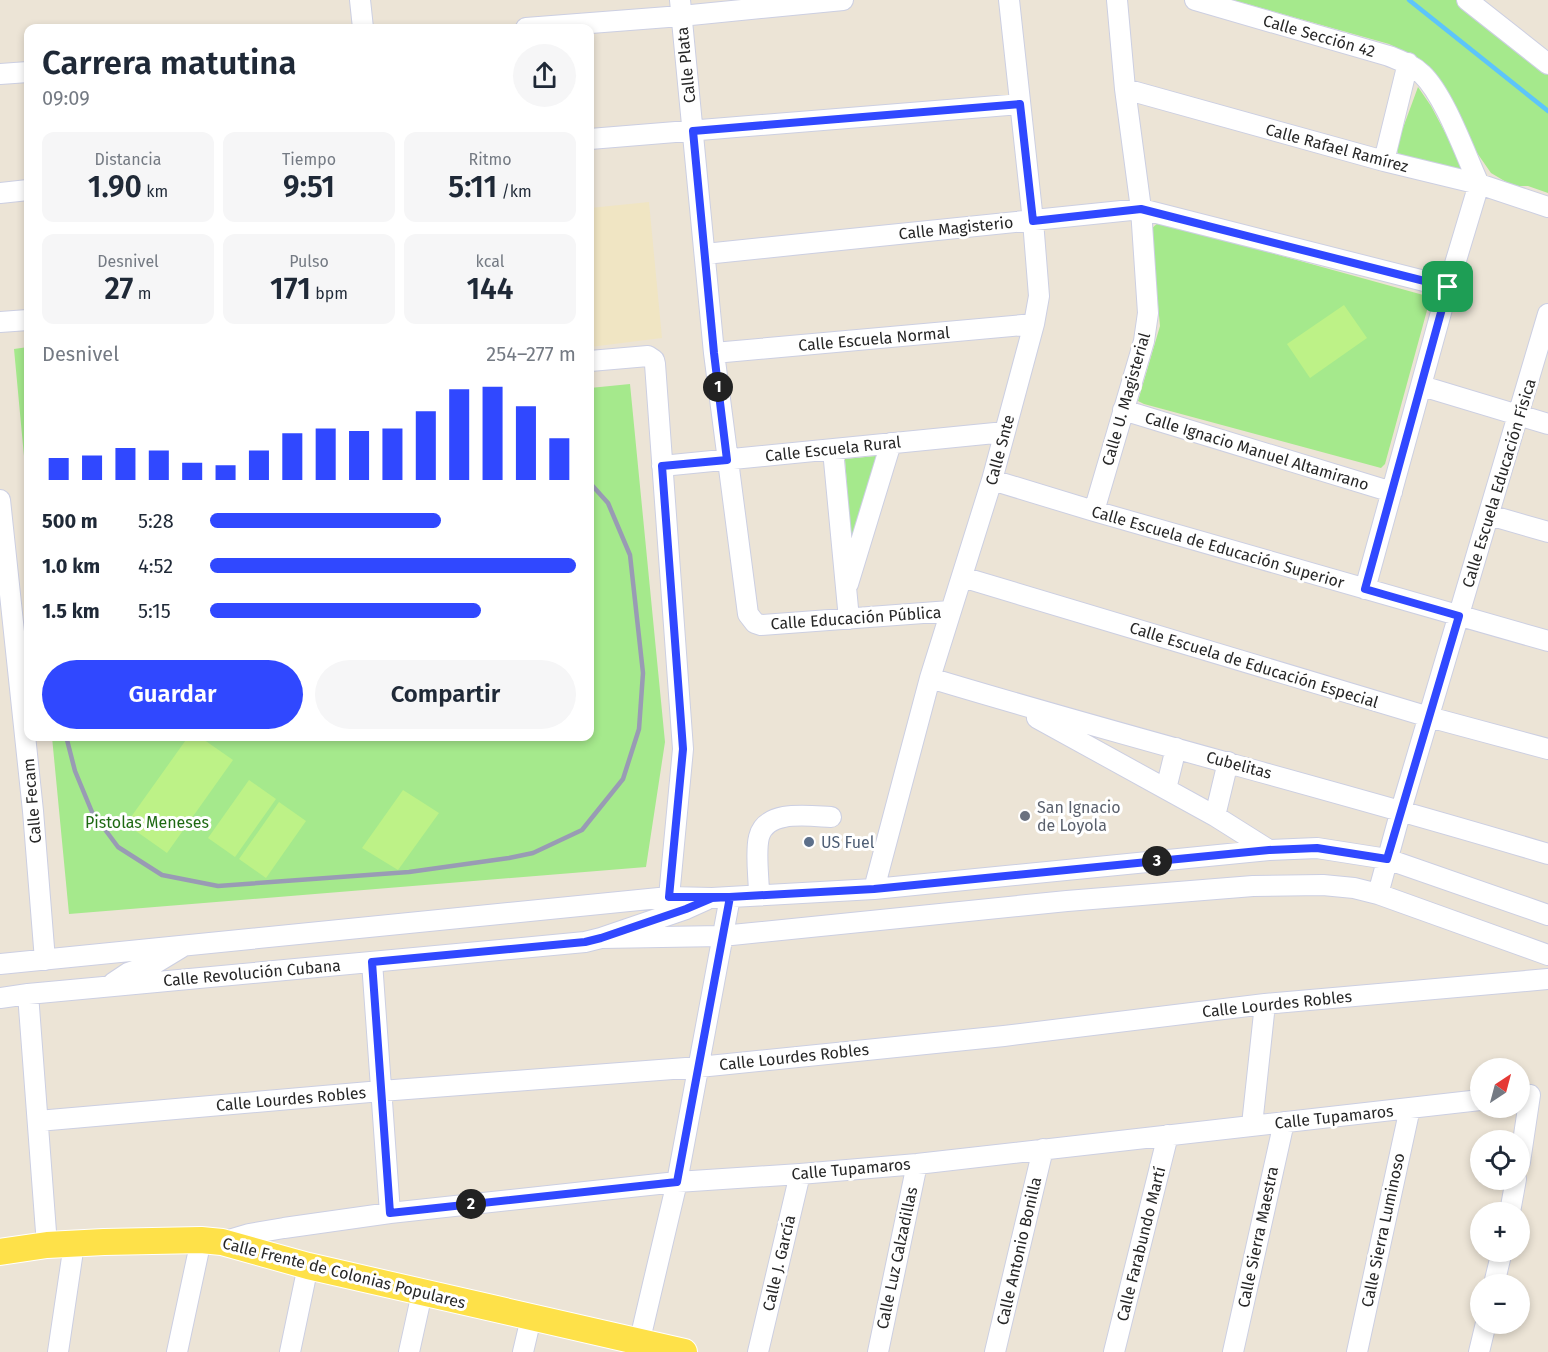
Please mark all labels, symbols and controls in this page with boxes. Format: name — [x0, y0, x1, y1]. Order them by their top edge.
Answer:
street label: Calle Sección 42 — [1261, 11, 1377, 61]
street label: Calle Plata — [673, 26, 699, 104]
text: Carrera matutina — [42, 43, 297, 83]
button: share — [513, 44, 576, 107]
text: 09:09 — [42, 86, 90, 110]
street label: Calle Rafael Ramírez — [1264, 120, 1410, 176]
text: Distancia — [95, 150, 161, 169]
text: Tiempo — [282, 150, 336, 169]
text: Ritmo — [468, 150, 512, 169]
text: 1.90 — [88, 169, 142, 205]
text: 9:51 — [283, 169, 335, 205]
text: 5:11 — [448, 169, 497, 205]
text: km — [142, 182, 168, 201]
text: /km — [497, 182, 532, 201]
street label: Calle Magisterio — [898, 213, 1014, 243]
text: Desnivel — [97, 252, 159, 271]
text: Pulso — [289, 252, 329, 271]
text: kcal — [476, 252, 504, 271]
pin — [1422, 261, 1473, 312]
icon: arrive — [1431, 270, 1464, 303]
text: 27 — [105, 271, 133, 307]
text: 171 — [270, 271, 311, 307]
text: 144 — [466, 271, 514, 307]
text: m — [133, 284, 151, 303]
text: bpm — [311, 284, 348, 303]
street label: Calle Escuela Normal — [797, 323, 951, 355]
street label: Calle U. Magisterial — [1098, 330, 1154, 468]
text: Desnivel — [42, 342, 119, 366]
text: 254–277 m — [486, 342, 576, 366]
pin: 1 — [703, 372, 733, 402]
street label: Calle Escuela Educación Física — [1458, 376, 1540, 590]
text: 1 — [714, 377, 722, 396]
street label: Calle Ignacio Manuel Altamirano — [1143, 408, 1371, 494]
street label: Calle Snte — [982, 413, 1018, 487]
street label: Calle Escuela Rural — [764, 432, 902, 466]
street label: Calle Escuela de Educación Superior — [1089, 502, 1347, 592]
text: 500 m — [42, 509, 98, 533]
text: 5:28 — [138, 509, 174, 533]
text: 1.0 km — [42, 554, 100, 578]
text: 4:52 — [138, 554, 173, 578]
text: 1.5 km — [42, 599, 100, 623]
text: 5:15 — [138, 599, 171, 623]
street label: Calle Educación Pública — [770, 603, 942, 633]
street label: Calle Escuela de Educación Especial — [1127, 618, 1381, 712]
button: Guardar — [42, 660, 303, 729]
button: Compartir — [315, 660, 576, 729]
street label: Cubelitas — [1204, 747, 1274, 783]
street label: Calle Fecam — [19, 758, 45, 844]
place label: San Ignacio de Loyola — [1037, 798, 1121, 835]
marker: San Ignacio de Loyola — [1018, 809, 1032, 823]
park label: Pistolas Meneses — [85, 813, 209, 832]
place label: US Fuel — [821, 833, 875, 852]
marker: US Fuel — [802, 835, 816, 849]
pin: 3 — [1142, 846, 1172, 876]
text: 3 — [1153, 851, 1161, 870]
street label: Calle Revolución Cubana — [162, 956, 342, 990]
street label: Calle Lourdes Robles — [1201, 987, 1353, 1021]
street label: Calle Lourdes Robles — [718, 1040, 870, 1074]
north arrow — [1470, 1058, 1530, 1118]
map controls — [1470, 1058, 1530, 1334]
street label: Calle Lourdes Robles — [215, 1083, 367, 1115]
street label: Calle Tupamaros — [1274, 1101, 1394, 1133]
button: locate — [1470, 1130, 1530, 1190]
street label: Calle Sierra Luminoso — [1357, 1151, 1409, 1309]
street label: Calle Tupamaros — [791, 1154, 911, 1184]
street label: Calle Farabundo Martí — [1113, 1164, 1170, 1323]
street label: Calle Sierra Maestra — [1234, 1165, 1282, 1309]
street label: Calle Antonio Bonilla — [993, 1175, 1045, 1327]
street label: Calle Luz Calzadillas — [873, 1185, 921, 1331]
pin: 2 — [456, 1189, 486, 1219]
text: 2 — [467, 1194, 475, 1213]
button: + — [1470, 1202, 1530, 1262]
street label: Calle J. García — [759, 1213, 799, 1313]
street label: Calle Frente de Colonias Populares — [220, 1234, 468, 1312]
button: − — [1470, 1274, 1530, 1334]

